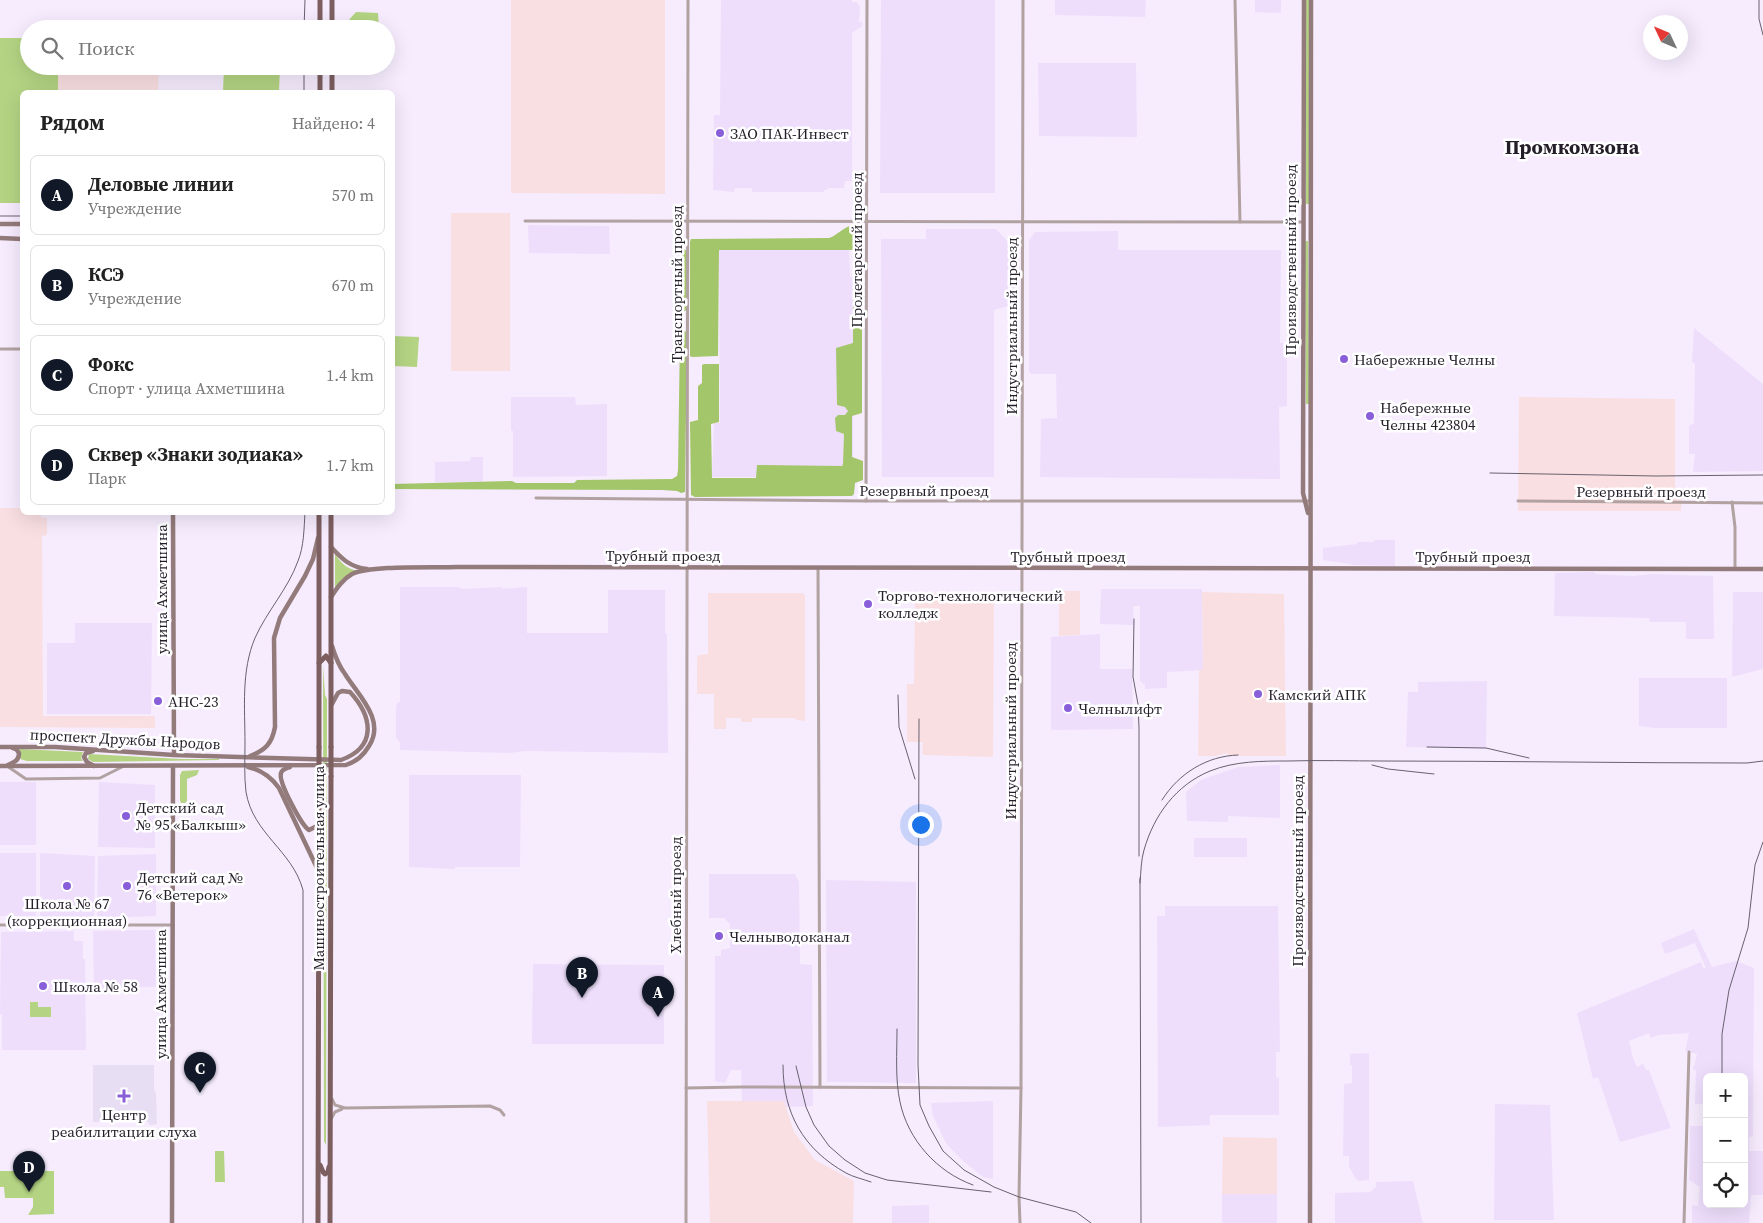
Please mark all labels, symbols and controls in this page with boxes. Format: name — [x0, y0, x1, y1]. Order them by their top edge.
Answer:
north arrow — [1643, 15, 1688, 60]
search box — [20, 20, 395, 75]
icon: search — [38, 34, 66, 62]
text: Поиск — [78, 35, 135, 61]
text: Рядом — [40, 108, 105, 137]
text: Найдено: 4 — [292, 112, 375, 134]
place label: ЗАО ПАК-Инвест — [730, 123, 849, 144]
marker: ЗАО ПАК-Инвест — [714, 127, 726, 139]
district label: Промкомзона — [1505, 133, 1640, 161]
street label: Производственный проезд — [1280, 164, 1301, 356]
text: Деловые линии — [88, 171, 234, 197]
street label: Пролетарский проезд — [846, 172, 867, 328]
text: A — [52, 184, 62, 206]
text: 570 m — [332, 184, 374, 206]
text: Учреждение — [88, 197, 182, 219]
street label: Транспортный проезд — [666, 205, 687, 363]
street label: Индустриальный проезд — [1001, 237, 1022, 415]
text: КСЭ — [88, 261, 124, 287]
text: B — [52, 274, 62, 296]
text: 670 m — [332, 274, 374, 296]
text: Учреждение — [88, 287, 182, 309]
place label: Набережные Челны — [1354, 349, 1495, 370]
text: Фокс — [88, 351, 134, 377]
marker: Набережные Челны — [1338, 353, 1350, 365]
text: C — [52, 364, 62, 386]
text: 1.4 km — [326, 364, 374, 386]
text: Спорт · улица Ахметшина — [88, 377, 285, 399]
place label: Набережные Челны 423804 — [1380, 397, 1476, 435]
marker: Набережные Челны 423804 — [1364, 410, 1376, 422]
text: Сквер «Знаки зодиака» — [88, 441, 303, 467]
text: D — [51, 454, 63, 476]
text: 1.7 km — [326, 454, 374, 476]
text: Парк — [88, 467, 126, 489]
street label: Резервный проезд — [859, 480, 989, 501]
street label: Резервный проезд — [1576, 481, 1706, 502]
street label: улица Ахметшина — [151, 524, 172, 654]
street label: Трубный проезд — [605, 545, 721, 566]
street label: Трубный проезд — [1010, 546, 1126, 567]
street label: Трубный проезд — [1415, 546, 1531, 567]
place label: Торгово-технологический колледж — [878, 585, 1064, 623]
marker: Торгово-технологический колледж — [862, 598, 874, 610]
street label: Индустриальный проезд — [1000, 642, 1021, 820]
place label: Камский АПК — [1268, 684, 1366, 705]
marker: Камский АПК — [1252, 688, 1264, 700]
place label: АНС-23 — [168, 691, 218, 712]
marker: АНС-23 — [152, 695, 164, 707]
place label: Челнылифт — [1078, 698, 1162, 719]
marker: Челнылифт — [1062, 702, 1074, 714]
street label: проспект Дружбы Народов — [29, 724, 221, 754]
street label: Машиностроительная улица — [308, 765, 329, 970]
street label: Производственный проезд — [1287, 775, 1308, 967]
place label: Детский сад № 95 «Балкыш» — [135, 797, 246, 835]
marker: Детский сад № 95 «Балкыш» — [120, 810, 132, 822]
your location — [908, 812, 934, 838]
street label: Хлебный проезд — [665, 836, 686, 953]
place label: Детский сад № 76 «Ветерок» — [137, 867, 243, 905]
marker: Школа № 67 (коррекционная) — [61, 880, 73, 892]
marker: Детский сад № 76 «Ветерок» — [121, 880, 133, 892]
place label: Школа № 67 (коррекционная) — [7, 893, 127, 931]
place label: Челныводоканал — [729, 926, 850, 947]
street label: улица Ахметшина — [150, 929, 171, 1059]
marker: Челныводоканал — [713, 930, 725, 942]
pin: B — [566, 957, 598, 998]
place label: Школа № 58 — [53, 976, 138, 997]
pin: A — [642, 976, 674, 1017]
marker: Школа № 58 — [37, 980, 49, 992]
pin: C — [184, 1052, 216, 1093]
map controls — [1703, 1073, 1748, 1208]
button: + — [1703, 1073, 1748, 1118]
marker: Центр реабилитации слуха — [117, 1089, 131, 1103]
place label: Центр реабилитации слуха — [51, 1104, 197, 1142]
button: − — [1703, 1118, 1748, 1163]
pin: D — [13, 1151, 45, 1192]
button: locate — [1703, 1163, 1748, 1208]

